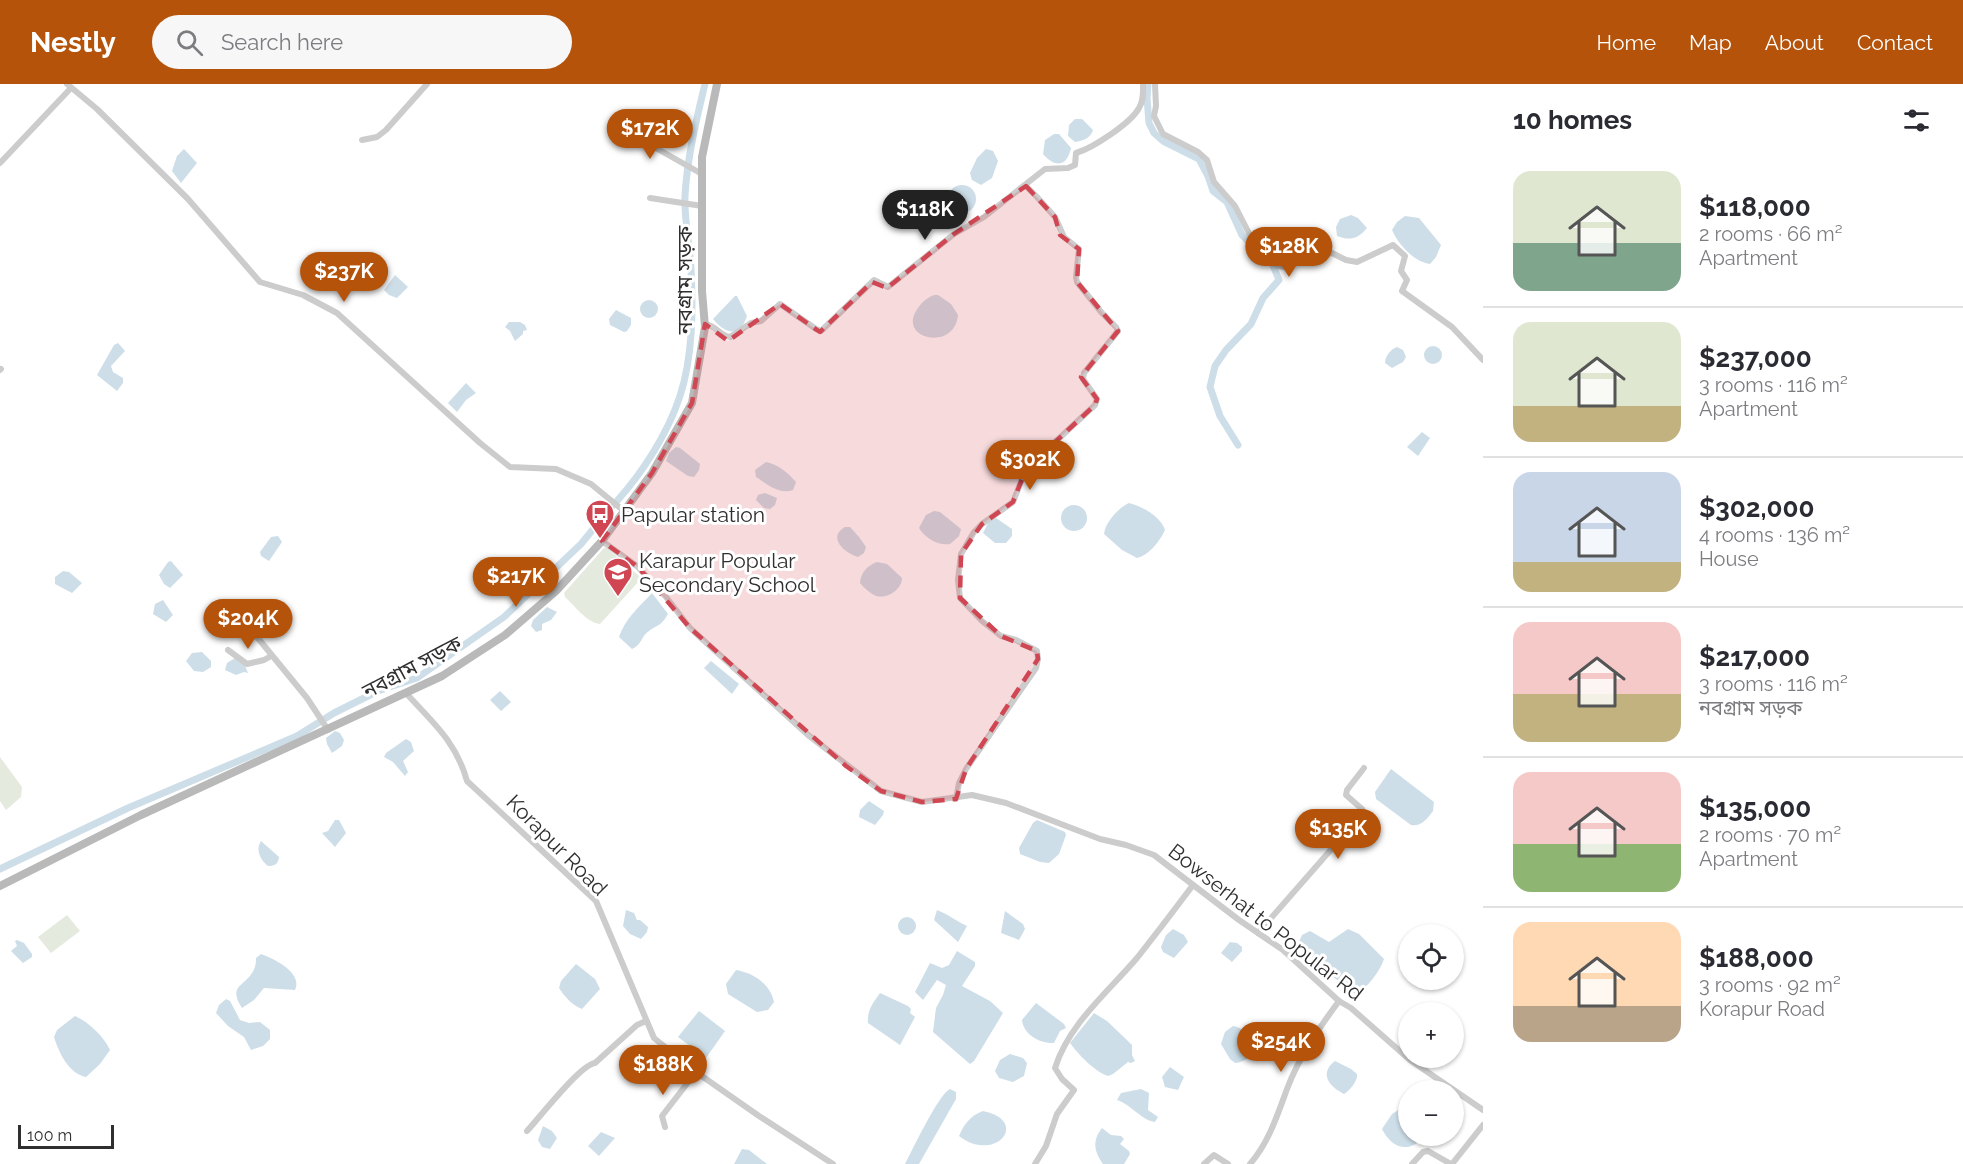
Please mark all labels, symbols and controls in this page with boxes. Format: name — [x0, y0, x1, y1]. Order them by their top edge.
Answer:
search box — [152, 15, 572, 69]
text: Nestly — [30, 26, 116, 59]
icon: search — [173, 26, 206, 59]
text: Search here — [221, 29, 343, 55]
text: Home — [1597, 30, 1656, 55]
text: Map — [1689, 30, 1732, 55]
text: About — [1765, 30, 1824, 55]
text: Contact — [1857, 30, 1933, 55]
icon: filters — [1900, 104, 1933, 137]
text: 10 homes — [1513, 105, 1632, 135]
pin: $172K — [608, 109, 692, 160]
text: $172K — [621, 116, 679, 140]
pin: $118K — [883, 190, 967, 241]
text: $118,000 — [1699, 192, 1811, 222]
icon: home — [1561, 195, 1633, 267]
text: $118K — [896, 197, 954, 221]
text: 2 rooms · 66 m² — [1699, 222, 1842, 246]
street label: নবগ্রাম সড়ক — [672, 225, 697, 335]
pin: $128K — [1247, 227, 1331, 278]
text: $128K — [1259, 234, 1319, 258]
text: Apartment — [1699, 246, 1798, 270]
pin: $237K — [302, 252, 386, 303]
text: $237K — [314, 259, 374, 283]
text: $237,000 — [1699, 343, 1812, 373]
icon: home — [1561, 346, 1633, 418]
text: 3 rooms · 116 m² — [1699, 373, 1848, 397]
text: Apartment — [1699, 397, 1798, 421]
pin: $302K — [988, 440, 1072, 491]
text: $302K — [1000, 447, 1060, 471]
text: $302,000 — [1699, 493, 1814, 523]
icon: home — [1561, 496, 1633, 568]
bus stop icon: Papular station — [584, 498, 616, 540]
place label: Papular station — [621, 502, 765, 527]
text: 4 rooms · 136 m² — [1699, 523, 1850, 547]
text: House — [1699, 547, 1759, 571]
place label: Karapur Popular Secondary School — [639, 548, 816, 597]
school or university icon: Karapur Popular Secondary School — [602, 556, 634, 598]
pin: $217K — [474, 557, 558, 608]
text: $217K — [487, 564, 545, 588]
pin: $204K — [206, 599, 290, 650]
text: $204K — [217, 606, 279, 630]
street label: নবগ্রাম সড়ক — [357, 630, 467, 704]
text: $217,000 — [1699, 642, 1810, 672]
icon: home — [1561, 646, 1633, 718]
text: 3 rooms · 116 m² — [1699, 672, 1848, 696]
text: নবগ্রাম সড়ক — [1699, 696, 1802, 720]
street label: Korapur Road — [501, 789, 613, 901]
text: $135,000 — [1699, 793, 1811, 823]
icon: home — [1561, 796, 1633, 868]
pin: $135K — [1296, 809, 1380, 860]
text: $135K — [1309, 816, 1367, 840]
text: 2 rooms · 70 m² — [1699, 823, 1841, 847]
street label: Bowserhat to Popular Rd — [1164, 838, 1368, 1006]
text: Apartment — [1699, 847, 1798, 871]
map controls — [1398, 924, 1464, 1146]
button: locate — [1398, 924, 1464, 990]
text: $188,000 — [1699, 943, 1814, 973]
icon: home — [1561, 946, 1633, 1018]
text: 3 rooms · 92 m² — [1699, 973, 1841, 997]
text: Korapur Road — [1699, 997, 1825, 1021]
button: + — [1398, 1002, 1464, 1068]
pin: $254K — [1239, 1022, 1323, 1073]
text: $254K — [1251, 1029, 1311, 1053]
pin: $188K — [621, 1045, 705, 1096]
text: $188K — [633, 1052, 693, 1076]
button: − — [1398, 1080, 1464, 1146]
scale bar — [18, 1122, 114, 1150]
text: 100 m — [27, 1126, 72, 1145]

